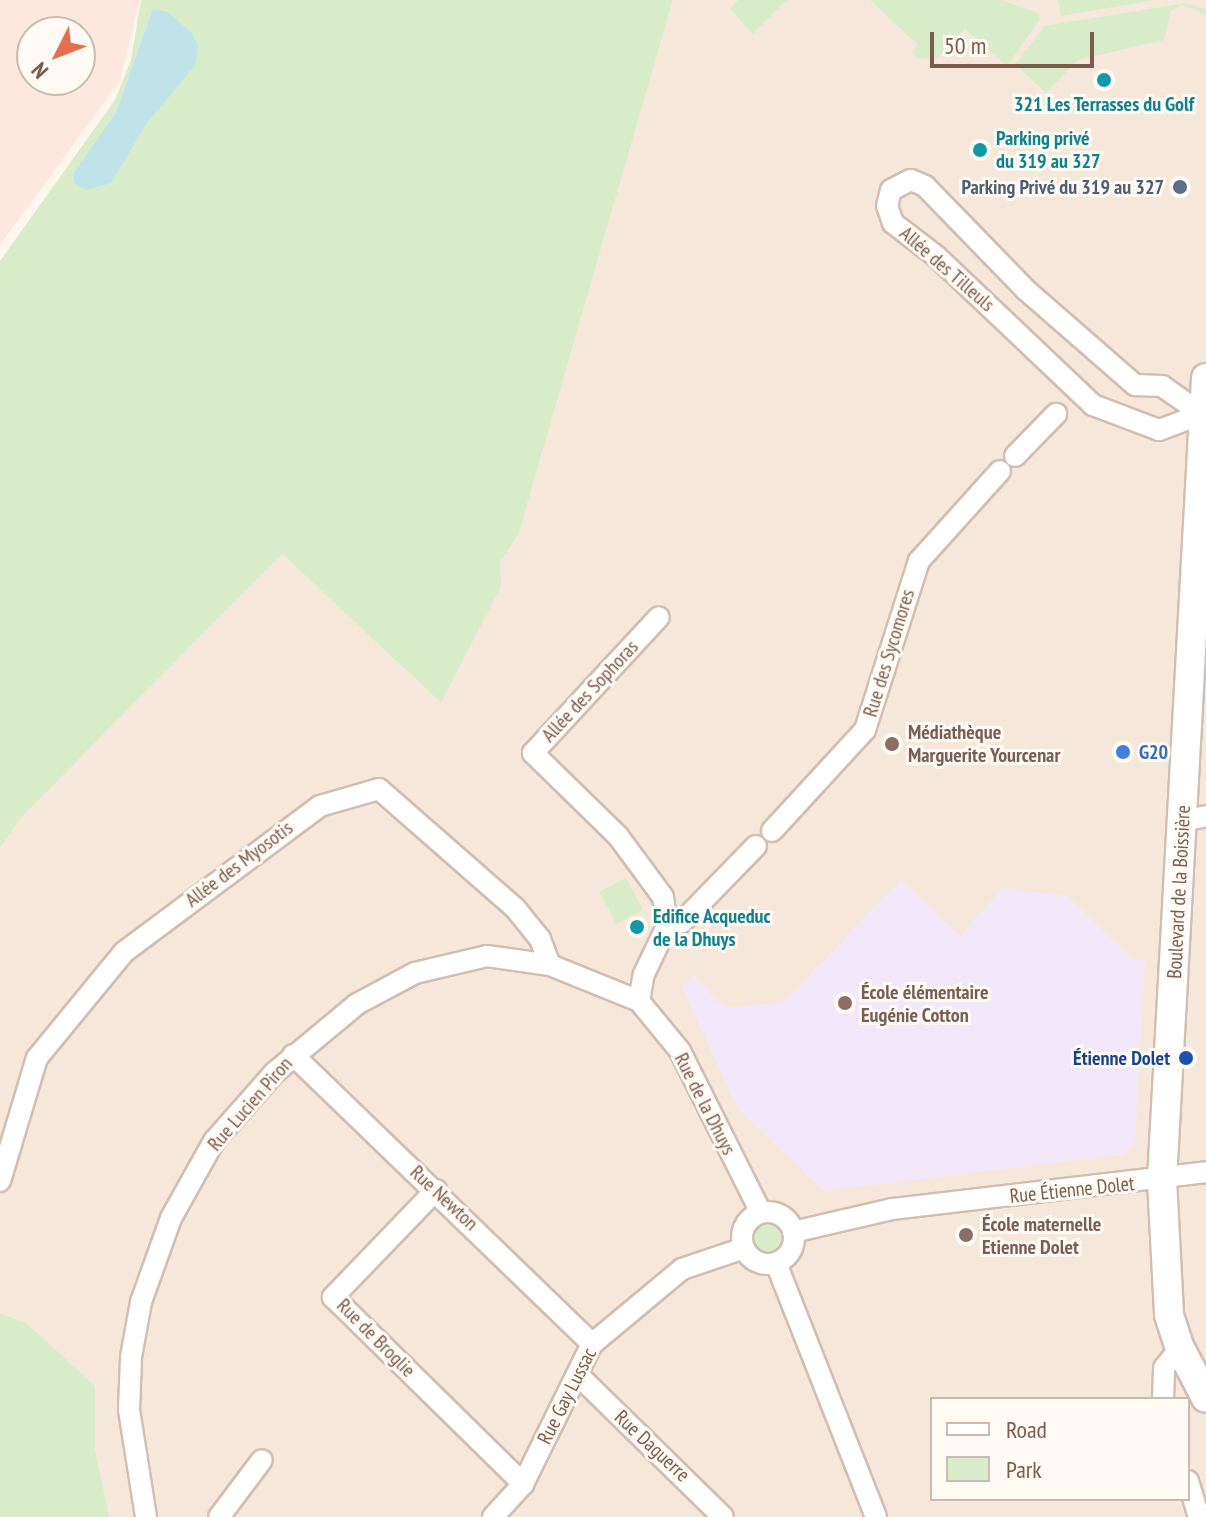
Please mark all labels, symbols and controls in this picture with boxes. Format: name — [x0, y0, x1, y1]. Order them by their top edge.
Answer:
north arrow — [16, 16, 96, 96]
scale bar — [934, 16, 1098, 66]
text: 50 m — [944, 30, 986, 61]
text: N — [25, 57, 54, 85]
marker: 321 Les Terrasses du Golf — [1095, 71, 1113, 89]
place label: 321 Les Terrasses du Golf — [1013, 92, 1195, 116]
place label: Parking privé du 319 au 327 — [996, 126, 1101, 173]
marker: Parking privé du 319 au 327 — [971, 141, 989, 159]
place label: Parking Privé du 319 au 327 — [962, 175, 1164, 199]
marker: Parking Privé du 319 au 327 — [1171, 178, 1189, 196]
street label: Allée des Tilleuls — [895, 221, 999, 317]
street label: Rue des Sycomores — [858, 586, 920, 720]
street label: Allée des Sophoras — [537, 635, 643, 747]
place label: Médiathèque Marguerite Yourcenar — [908, 720, 1061, 767]
marker: Médiathèque Marguerite Yourcenar — [883, 735, 901, 753]
place label: G20 — [1139, 740, 1168, 764]
marker: G20 — [1114, 743, 1132, 761]
street label: Boulevard de la Boissière — [1162, 805, 1196, 979]
street label: Allée des Myosotis — [181, 816, 297, 912]
place label: Edifice Acqueduc de la Dhuys — [653, 904, 771, 951]
marker: Edifice Acqueduc de la Dhuys — [628, 918, 646, 936]
place label: École élémentaire Eugénie Cotton — [861, 980, 989, 1027]
marker: École élémentaire Eugénie Cotton — [836, 994, 854, 1012]
place label: Étienne Dolet — [1073, 1046, 1170, 1070]
street label: Rue de la Dhuys — [669, 1049, 741, 1159]
marker: Étienne Dolet — [1177, 1049, 1195, 1067]
street label: Rue Lucien Piron — [203, 1052, 297, 1156]
street label: Rue Newton — [405, 1161, 483, 1235]
street label: Rue Étienne Dolet — [1009, 1172, 1135, 1208]
place label: École maternelle Etienne Dolet — [982, 1212, 1101, 1259]
marker: École maternelle Etienne Dolet — [957, 1226, 975, 1244]
street label: Rue de Broglie — [332, 1294, 420, 1382]
street label: Rue Gay Lussac — [532, 1343, 602, 1449]
legend — [930, 1397, 1190, 1501]
street label: Rue Daguerre — [609, 1405, 695, 1487]
text: Road — [1006, 1414, 1047, 1445]
text: Park — [1006, 1454, 1042, 1485]

